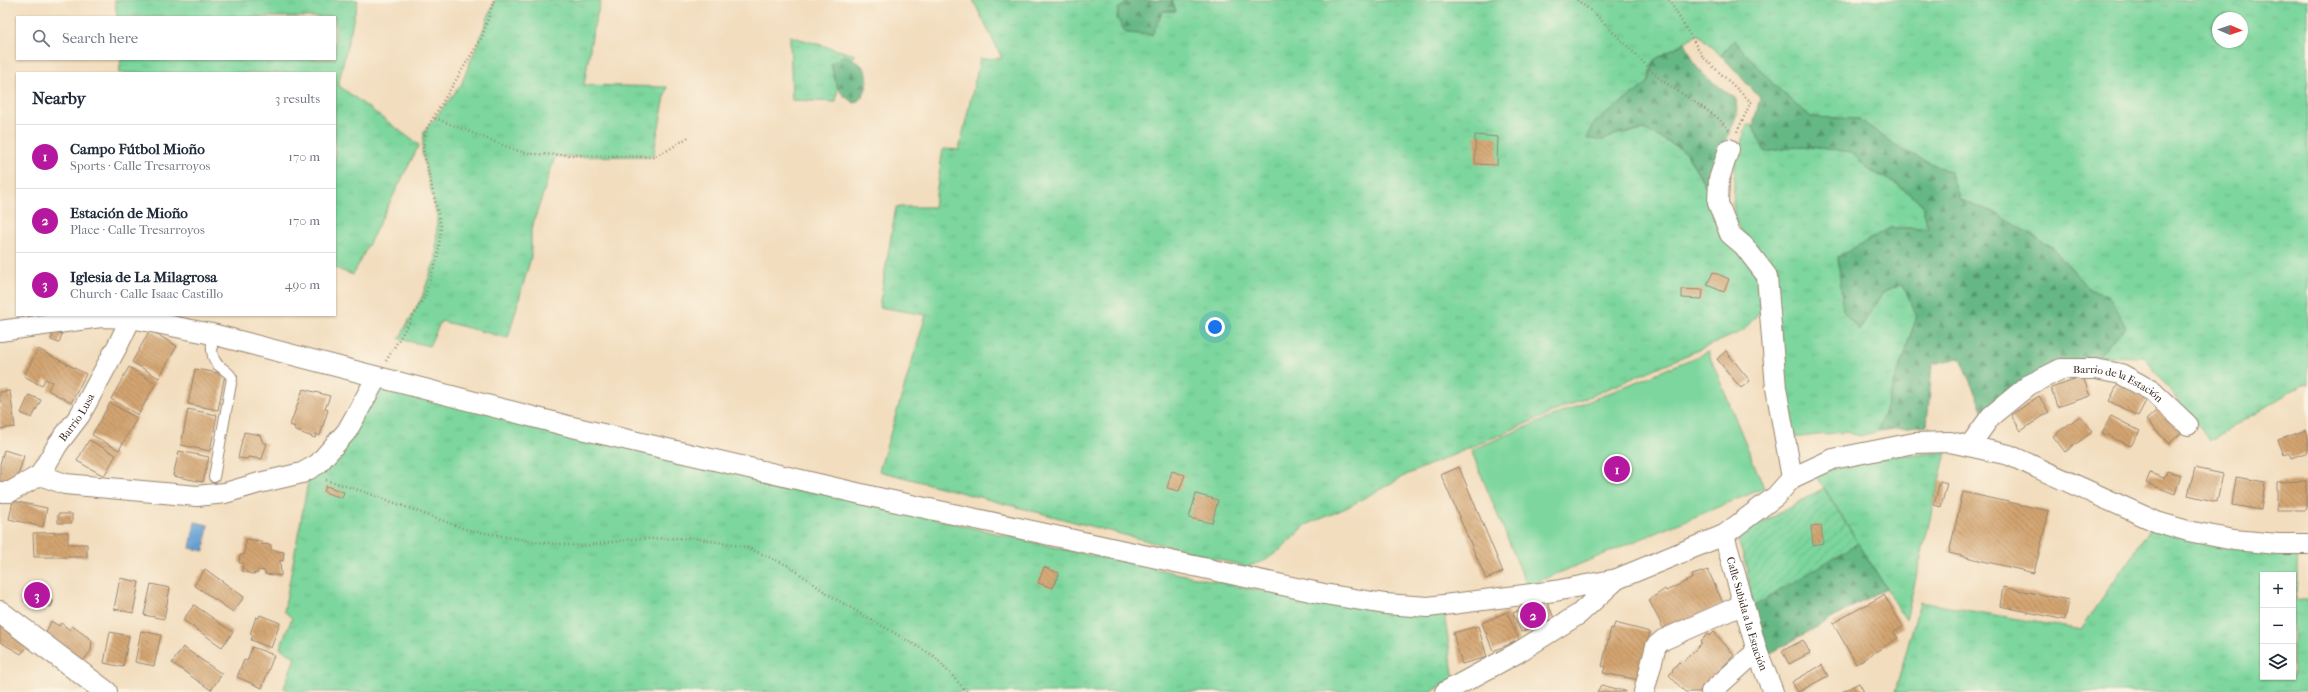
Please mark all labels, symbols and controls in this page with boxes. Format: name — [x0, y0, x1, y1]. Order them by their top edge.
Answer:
north arrow — [2212, 12, 2248, 48]
search box — [16, 16, 336, 60]
icon: search — [30, 27, 52, 49]
text: Search here — [62, 29, 138, 47]
text: Nearby — [32, 88, 86, 108]
text: 3 results — [275, 91, 320, 106]
text: Campo Fútbol Mioño — [70, 140, 205, 158]
text: 1 — [43, 149, 47, 164]
text: 170 m — [288, 149, 320, 164]
text: Sports · Calle Tresarroyos — [70, 158, 210, 173]
text: Estación de Mioño — [70, 204, 188, 222]
text: 2 — [42, 213, 48, 228]
text: 170 m — [288, 213, 320, 228]
text: Place · Calle Tresarroyos — [70, 222, 205, 237]
text: Iglesia de La Milagrosa — [70, 268, 217, 286]
text: 3 — [42, 277, 48, 292]
text: 490 m — [285, 277, 320, 292]
text: Church · Calle Isaac Castillo — [70, 286, 223, 301]
your location — [1205, 317, 1225, 337]
street label: Barrio de la Estación — [2073, 363, 2166, 405]
street label: Barrio Lusa — [56, 391, 98, 444]
pin: 1 — [1604, 454, 1630, 484]
street label: Calle Subida a la Estación — [1724, 555, 1770, 673]
map controls — [2260, 572, 2296, 680]
button: + — [2260, 572, 2296, 608]
pin: 3 — [24, 580, 50, 610]
pin: 2 — [1520, 600, 1546, 630]
button: − — [2260, 608, 2296, 644]
button: layers — [2260, 644, 2296, 680]

